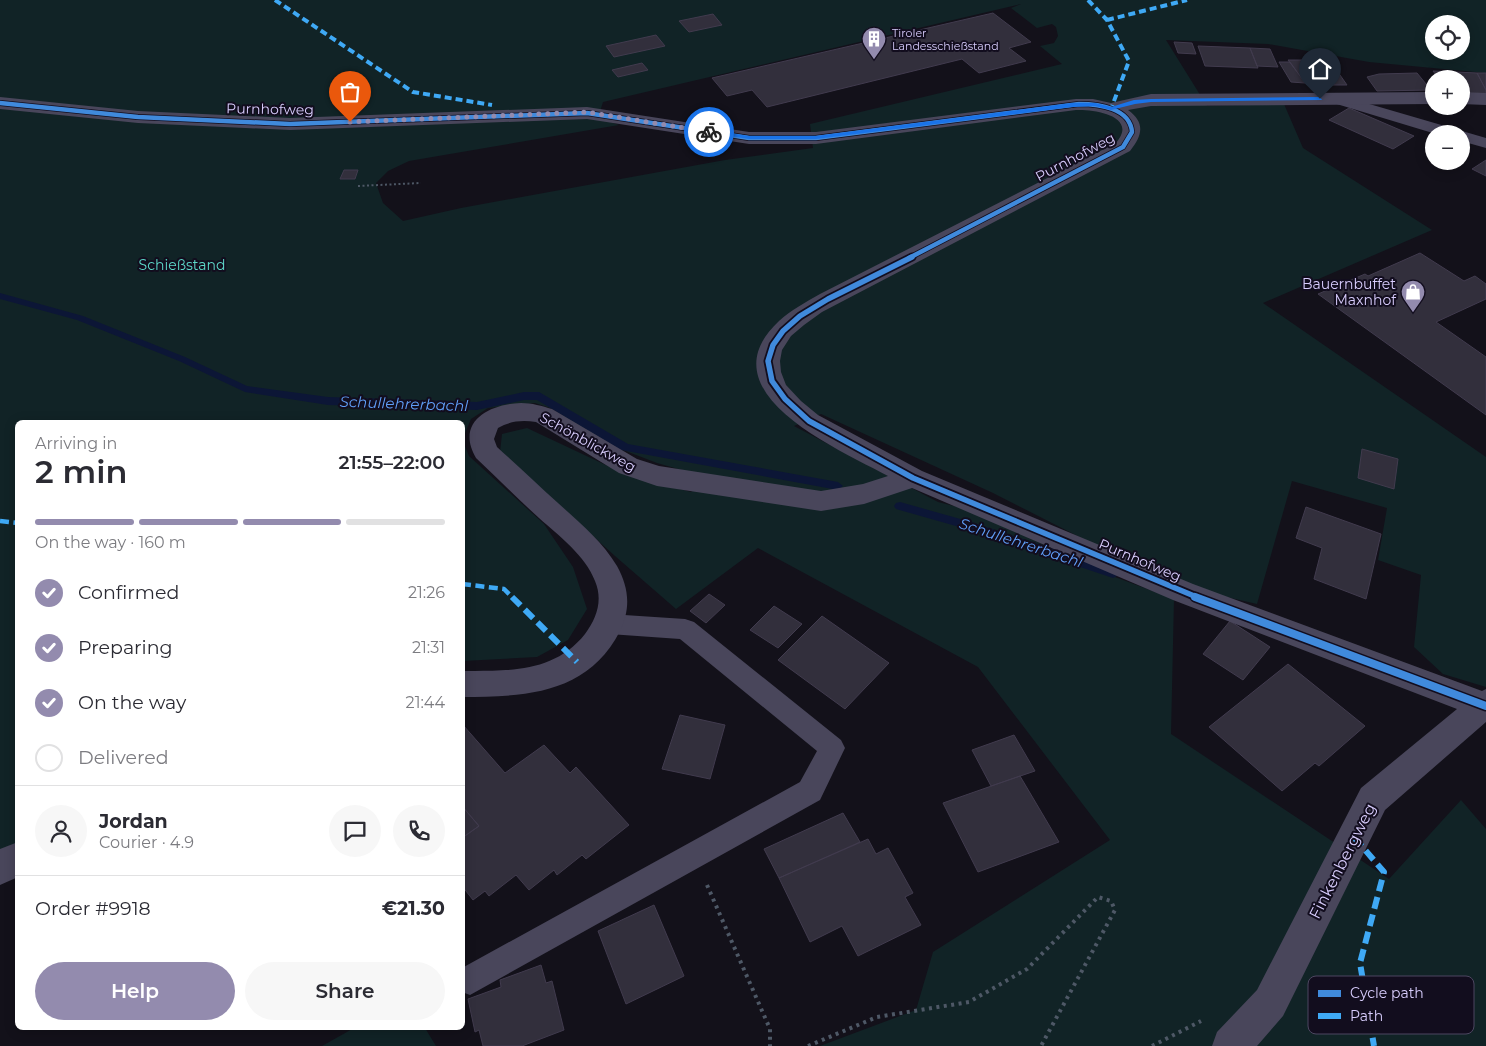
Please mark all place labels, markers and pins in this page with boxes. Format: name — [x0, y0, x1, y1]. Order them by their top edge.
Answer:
building icon: Tiroler Landesschießstand — [861, 26, 887, 60]
place label: Tiroler Landesschießstand — [892, 26, 999, 53]
pin — [1299, 48, 1341, 99]
pin — [329, 71, 371, 122]
place label: Bauernbuffet Maxnhof — [1302, 275, 1397, 309]
shop icon: Bauernbuffet Maxnhof — [1400, 279, 1426, 313]

